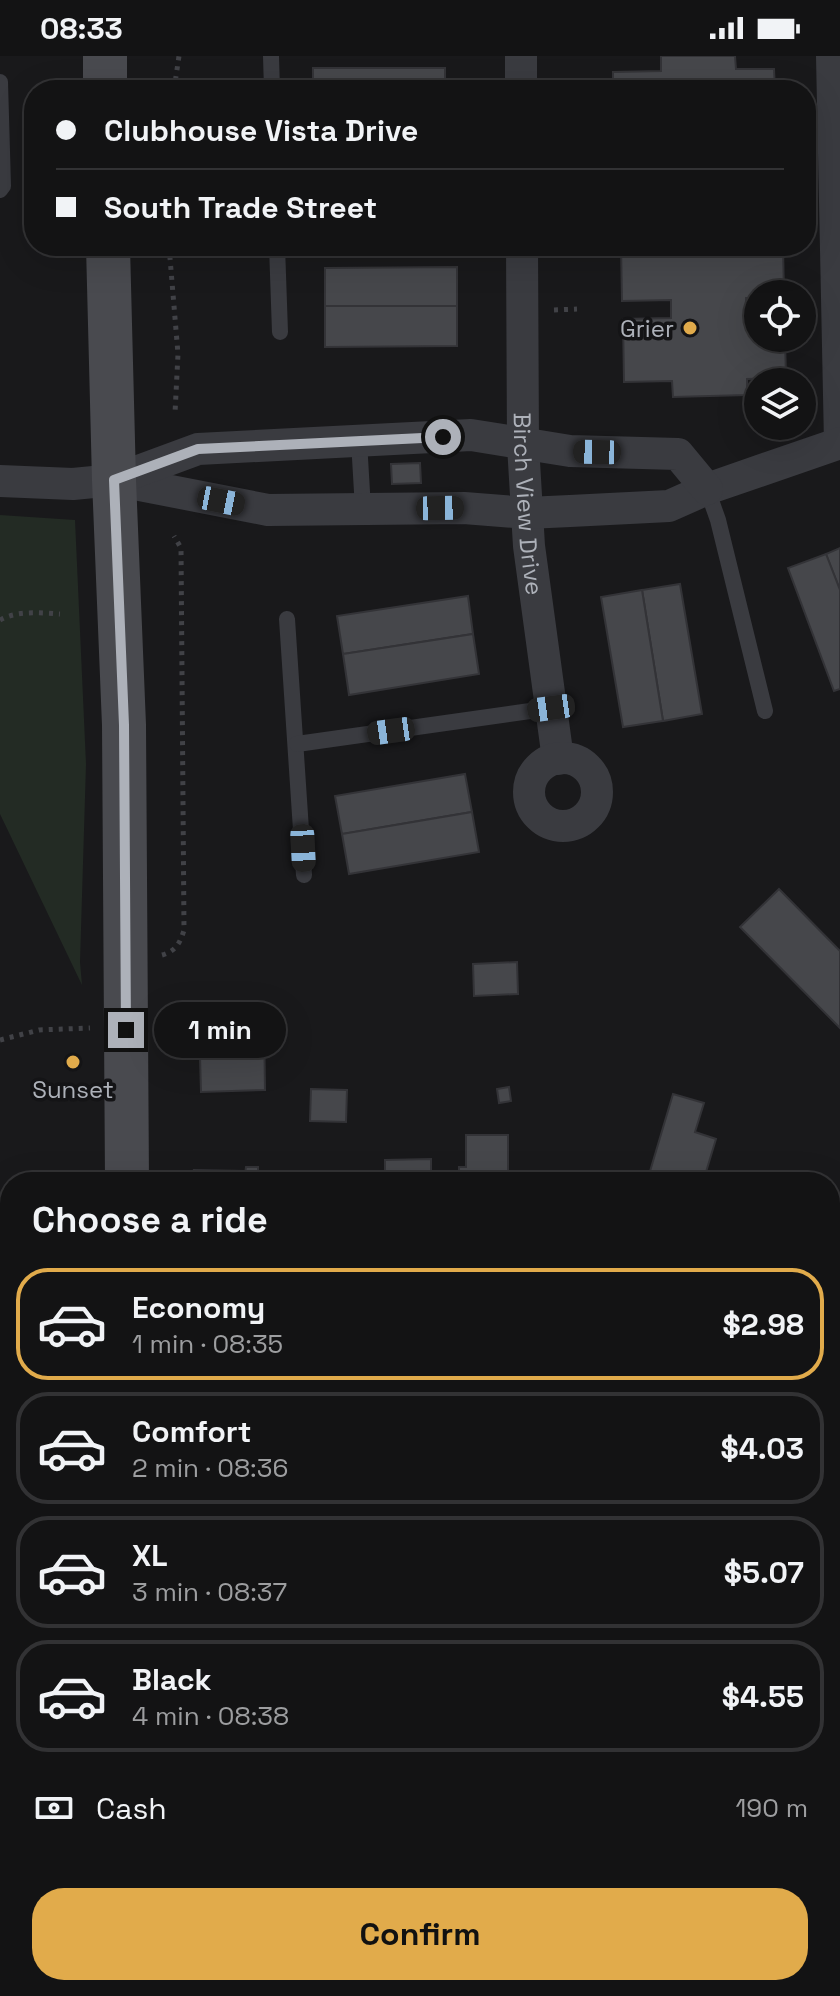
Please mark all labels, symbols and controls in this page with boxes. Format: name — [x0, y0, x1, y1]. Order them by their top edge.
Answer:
text: 08:33 — [40, 9, 123, 48]
text: Clubhouse Vista Drive — [104, 111, 418, 150]
text: South Trade Street — [104, 188, 377, 227]
map controls — [744, 280, 816, 440]
button: locate — [744, 280, 816, 352]
place label: Grier — [620, 313, 674, 344]
marker: Grier — [681, 319, 699, 337]
button: layers — [744, 368, 816, 440]
street label: Birch View Drive — [507, 412, 551, 597]
route start — [425, 419, 461, 455]
car — [573, 440, 621, 464]
car — [195, 485, 247, 517]
car — [416, 496, 464, 520]
car — [526, 693, 576, 723]
car — [366, 716, 416, 746]
car — [290, 823, 316, 873]
callout: 1 min — [154, 1002, 286, 1058]
route end — [108, 1012, 144, 1048]
text: 1 min — [188, 1013, 252, 1047]
marker: Sunset — [64, 1053, 82, 1071]
place label: Sunset — [32, 1074, 114, 1105]
text: Choose a ride — [32, 1197, 268, 1243]
icon: car — [36, 1288, 108, 1360]
text: Economy — [132, 1288, 265, 1327]
text: $2.98 — [723, 1305, 804, 1344]
text: 1 min · 08:35 — [132, 1327, 283, 1361]
icon: car — [36, 1412, 108, 1484]
text: Comfort — [132, 1412, 251, 1451]
text: $4.03 — [720, 1429, 804, 1468]
text: 2 min · 08:36 — [132, 1451, 288, 1485]
icon: car — [36, 1536, 108, 1608]
text: XL — [132, 1536, 168, 1575]
text: $5.07 — [724, 1553, 804, 1592]
text: 3 min · 08:37 — [132, 1575, 287, 1609]
icon: car — [36, 1660, 108, 1732]
text: Black — [132, 1660, 211, 1699]
text: $4.55 — [722, 1677, 804, 1716]
text: 4 min · 08:38 — [132, 1699, 289, 1733]
icon: cash — [32, 1786, 76, 1830]
text: Cash — [96, 1789, 167, 1828]
text: 190 m — [736, 1791, 808, 1825]
button: Confirm — [32, 1888, 808, 1980]

